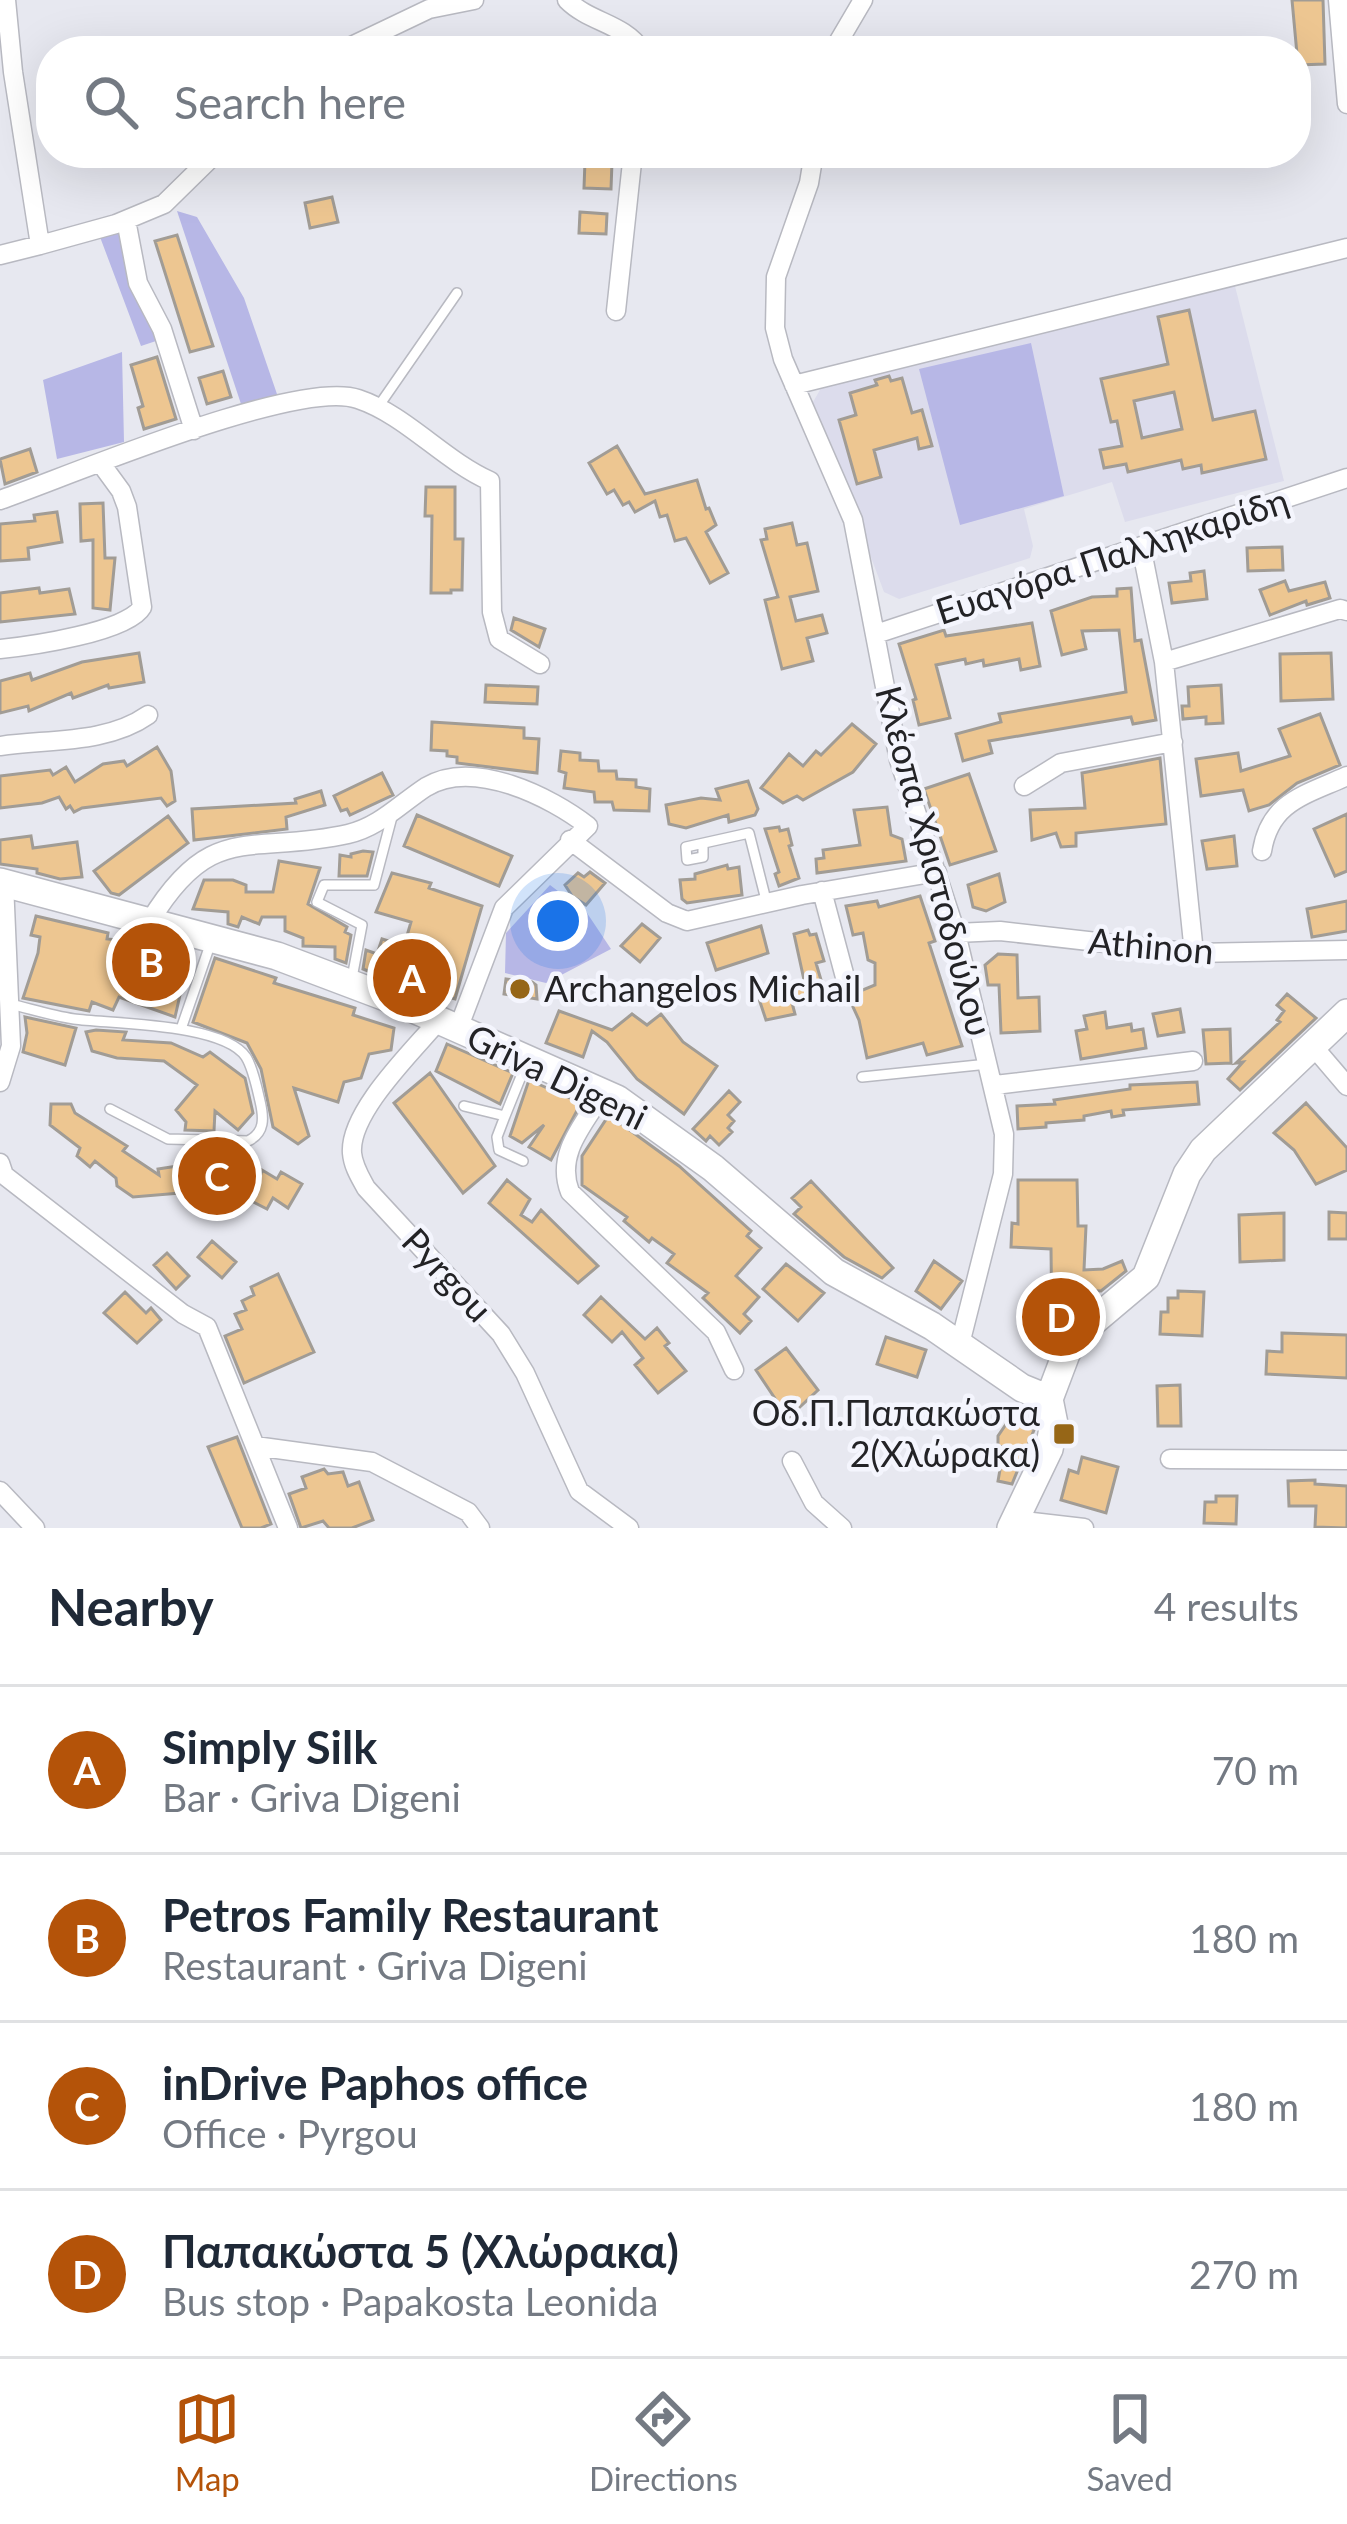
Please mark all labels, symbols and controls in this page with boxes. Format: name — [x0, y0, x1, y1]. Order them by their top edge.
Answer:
search box — [36, 36, 1311, 168]
icon: search — [78, 69, 144, 135]
text: Search here — [174, 75, 406, 129]
street label: Ευαγόρα Παλληκαρίδη — [930, 477, 1294, 633]
street label: Κλέοπα Χριστοδούλου — [867, 681, 1003, 1041]
your location — [528, 891, 588, 951]
pin: B — [112, 917, 190, 1007]
street label: Athinon — [1087, 918, 1216, 972]
pin: A — [373, 933, 451, 1023]
place label: Archangelos Michail — [544, 966, 861, 1010]
marker: Archangelos Michail — [507, 976, 533, 1002]
street label: Griva Digeni — [460, 1014, 655, 1139]
pin: C — [178, 1131, 256, 1221]
street label: Pyrgou — [394, 1218, 502, 1330]
pin: D — [1022, 1272, 1100, 1362]
place label: Οδ.Π.Παπακώστα 2(Χλώρακα) — [752, 1390, 1041, 1475]
marker: Οδ.Π.Παπακώστα 2(Χλώρακα) — [1051, 1421, 1077, 1447]
text: Nearby — [48, 1576, 214, 1637]
text: 4 results — [1154, 1583, 1299, 1629]
text: Simply Silk — [162, 1720, 377, 1774]
text: A — [73, 1747, 101, 1793]
text: 70 m — [1212, 1747, 1299, 1793]
text: Bar · Griva Digeni — [162, 1774, 461, 1820]
text: Petros Family Restaurant — [162, 1888, 659, 1942]
text: B — [74, 1915, 100, 1961]
text: 180 m — [1189, 1915, 1299, 1961]
text: Restaurant · Griva Digeni — [162, 1942, 588, 1988]
text: inDrive Paphos office — [162, 2056, 588, 2110]
text: C — [74, 2083, 100, 2129]
text: 180 m — [1189, 2083, 1299, 2129]
text: Office · Pyrgou — [162, 2110, 418, 2156]
text: Παπακώστα 5 (Χλώρακα) — [162, 2224, 679, 2278]
text: D — [72, 2251, 102, 2297]
text: 270 m — [1189, 2251, 1299, 2297]
text: Bus stop · Papakosta Leonida — [162, 2278, 658, 2324]
tab: Map — [174, 2386, 240, 2498]
tab: Directions — [589, 2386, 738, 2498]
tab: Saved — [1086, 2386, 1173, 2498]

